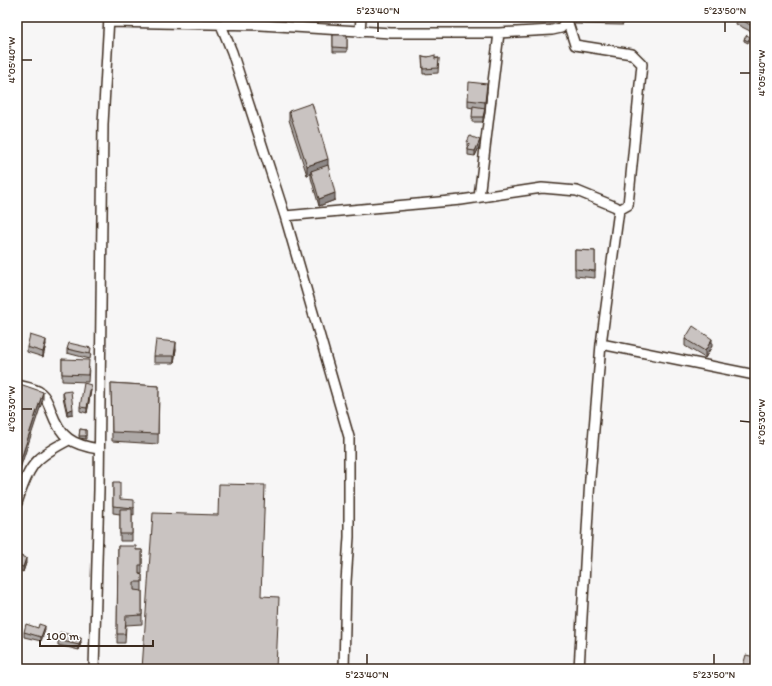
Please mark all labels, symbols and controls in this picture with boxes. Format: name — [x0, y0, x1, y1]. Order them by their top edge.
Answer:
text: 5°23'40"N — [356, 4, 400, 17]
text: 5°23'50"N — [704, 4, 747, 17]
text: 4°05'40"W — [5, 36, 18, 83]
text: 4°05'40"W — [755, 49, 768, 96]
text: 4°05'30"W — [5, 386, 18, 432]
text: 4°05'30"W — [755, 399, 768, 445]
scale bar — [40, 622, 153, 648]
text: 100 m — [46, 629, 79, 643]
text: 5°23'40"N — [345, 668, 389, 681]
text: 5°23'50"N — [693, 668, 736, 681]

